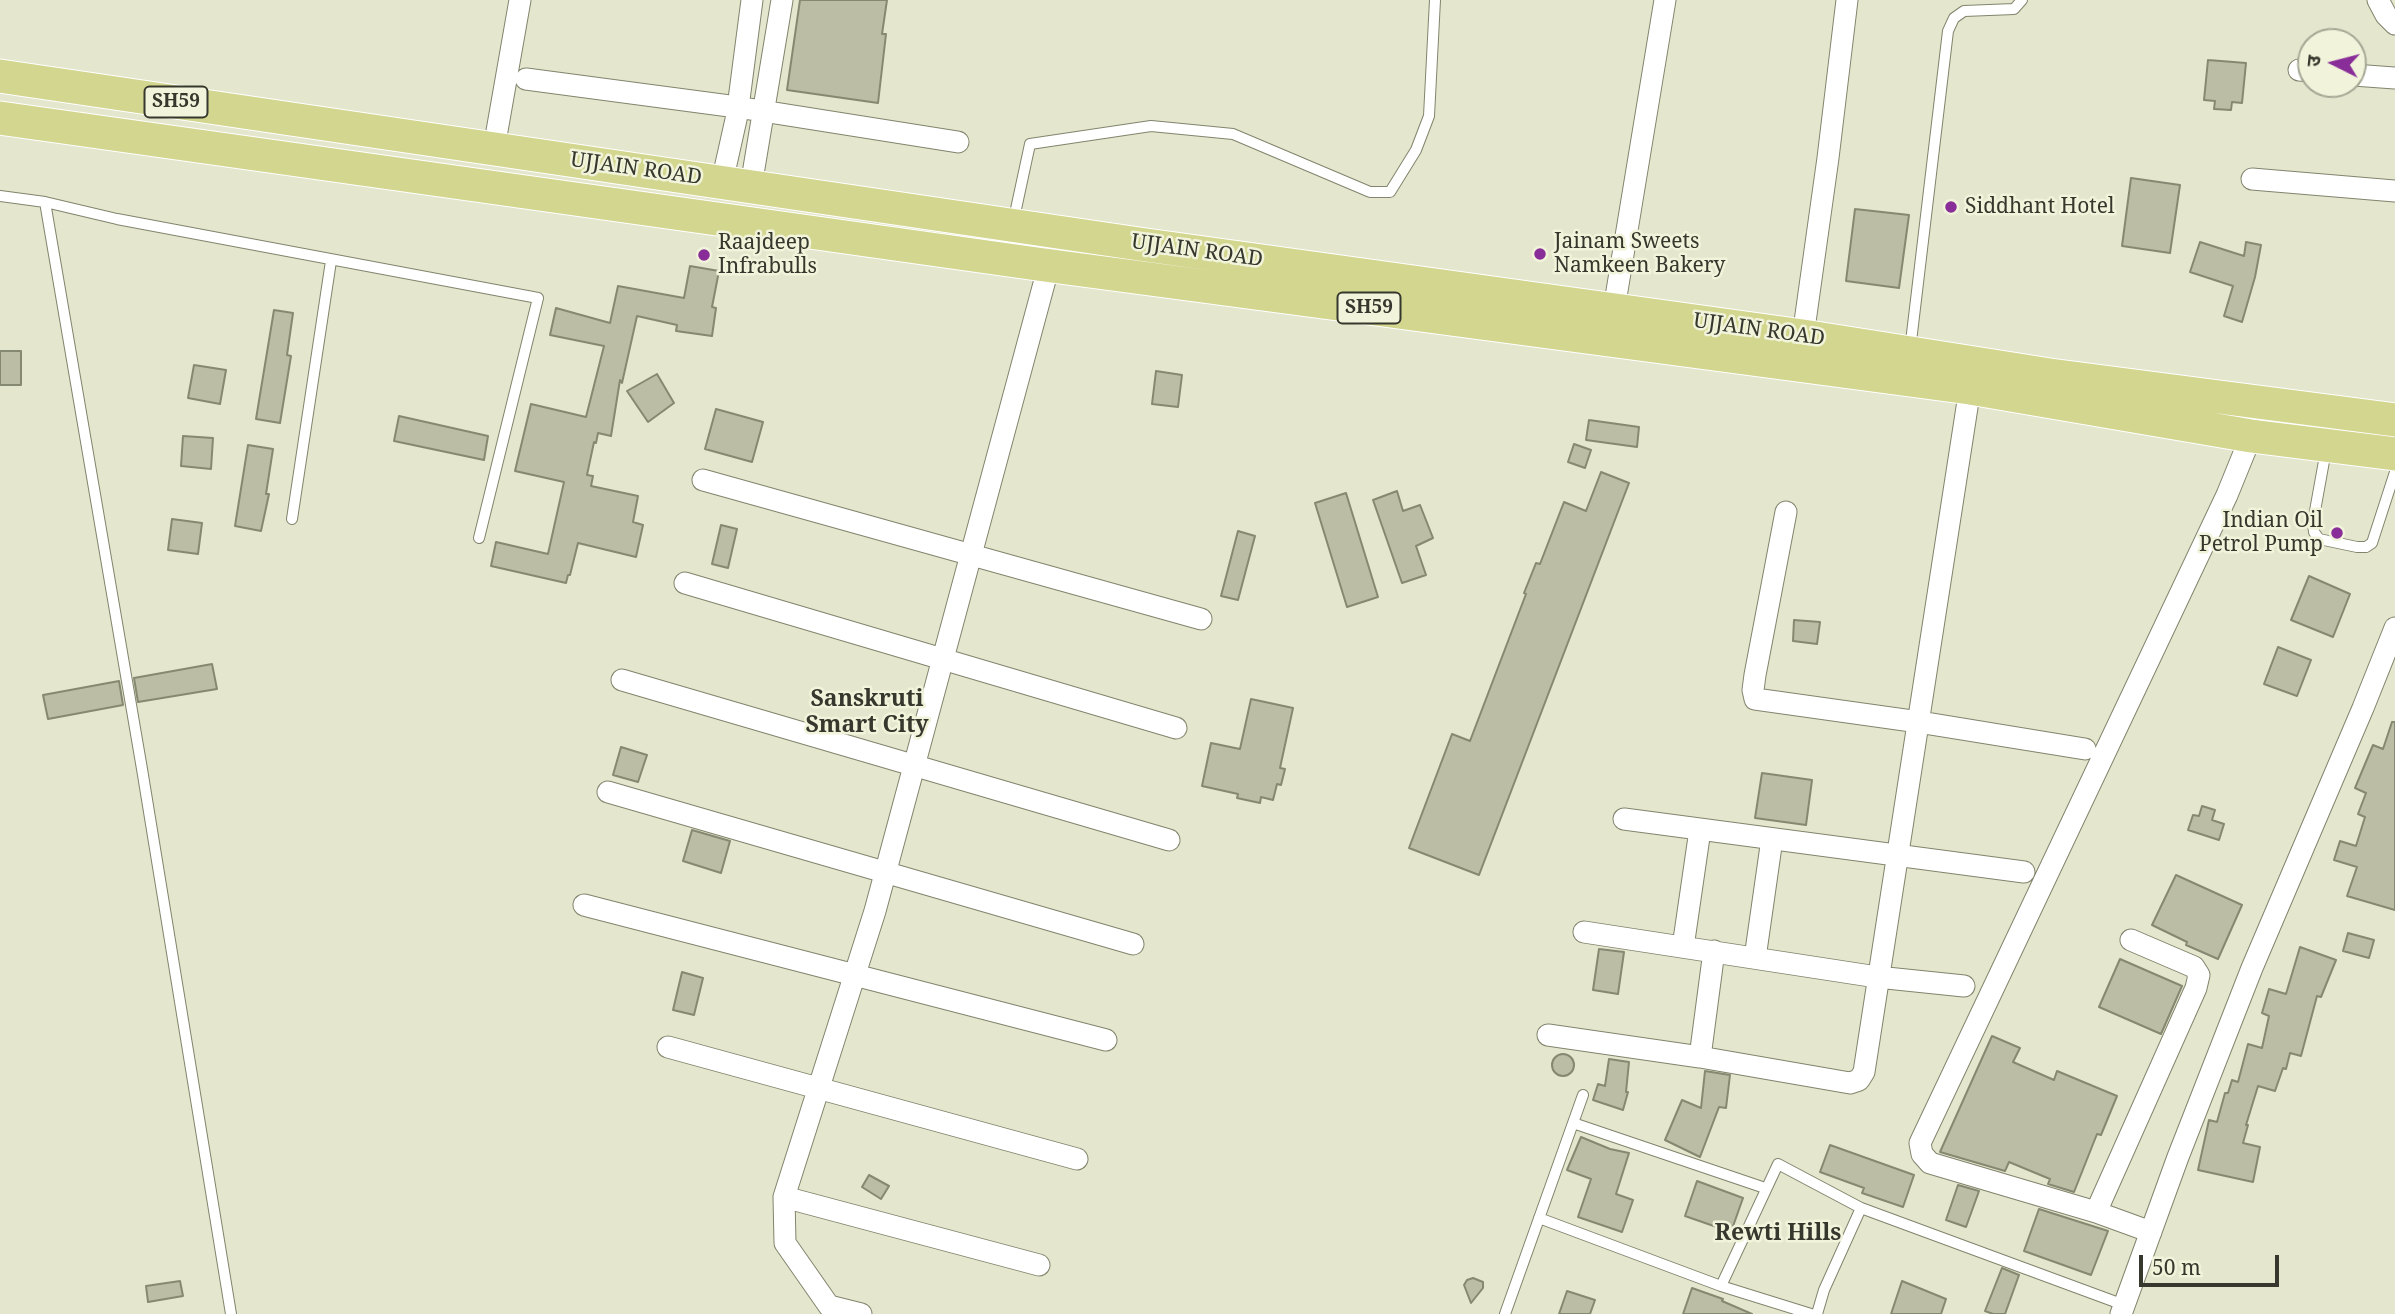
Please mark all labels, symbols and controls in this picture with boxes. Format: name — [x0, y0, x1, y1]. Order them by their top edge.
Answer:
north arrow — [2297, 28, 2367, 98]
text: उ — [2300, 54, 2327, 68]
road number: SH59 — [144, 86, 208, 118]
street label: UJJAIN ROAD — [569, 147, 703, 191]
place label: Siddhant Hotel — [1965, 194, 2114, 220]
marker: Siddhant Hotel — [1943, 199, 1959, 215]
street label: UJJAIN ROAD — [1130, 229, 1264, 273]
place label: Jainam Sweets Namkeen Bakery — [1554, 229, 1725, 279]
place label: Raajdeep Infrabulls — [718, 230, 817, 280]
marker: Jainam Sweets Namkeen Bakery — [1532, 246, 1548, 262]
marker: Raajdeep Infrabulls — [696, 247, 712, 263]
road number: SH59 — [1338, 292, 1400, 324]
street label: UJJAIN ROAD — [1692, 308, 1826, 352]
place label: Indian Oil Petrol Pump — [2199, 508, 2323, 558]
marker: Indian Oil Petrol Pump — [2329, 525, 2345, 541]
district label: Sanskruti Smart City — [805, 685, 929, 739]
district label: Rewti Hills — [1715, 1219, 1841, 1247]
scale bar — [2143, 1240, 2283, 1284]
text: 50 m — [2152, 1253, 2201, 1281]

